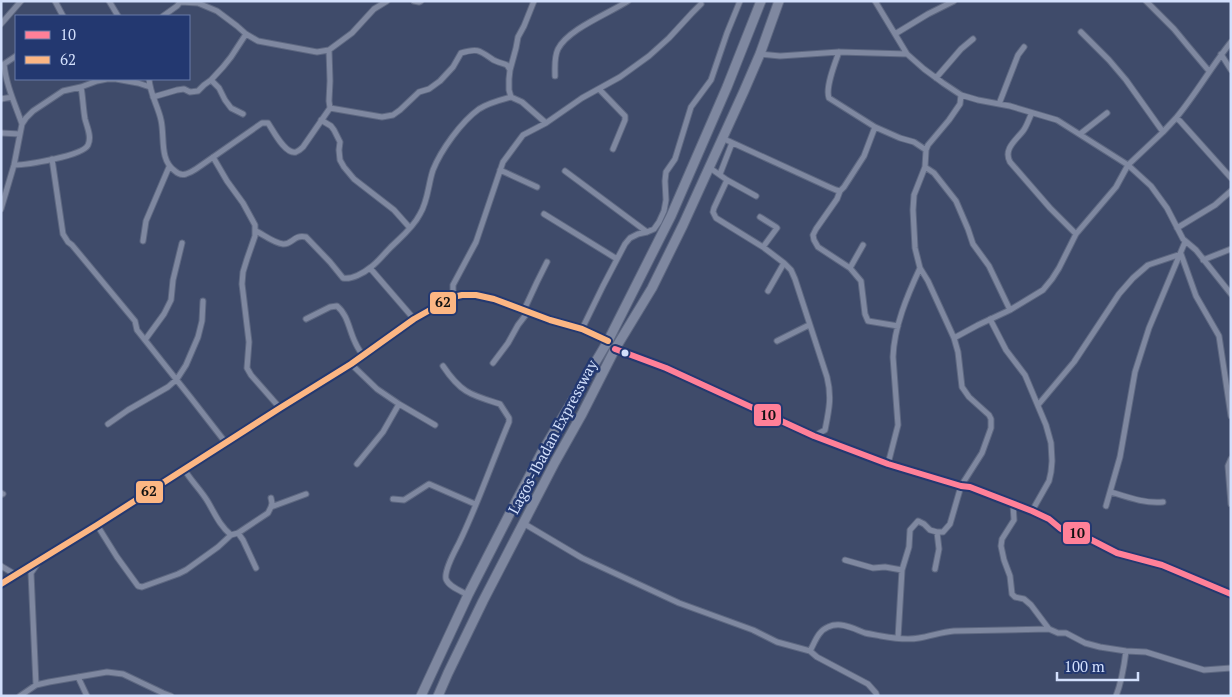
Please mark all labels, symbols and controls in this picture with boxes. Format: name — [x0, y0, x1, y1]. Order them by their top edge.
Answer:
legend — [15, 15, 190, 80]
text: 10 — [60, 24, 76, 44]
text: 62 — [60, 49, 76, 69]
line badge: 62 — [429, 291, 457, 315]
text: 62 — [435, 292, 451, 311]
unlabelled marker — [620, 348, 630, 358]
street label: Lagos-Ibadan Expressway — [503, 356, 601, 517]
line badge: 10 — [753, 403, 782, 427]
text: 10 — [760, 405, 776, 424]
line badge: 62 — [135, 480, 164, 504]
text: 62 — [141, 481, 157, 500]
line badge: 10 — [1062, 521, 1091, 545]
text: 10 — [1069, 523, 1085, 542]
scale bar — [1057, 650, 1138, 682]
text: 100 m — [1064, 656, 1105, 676]

